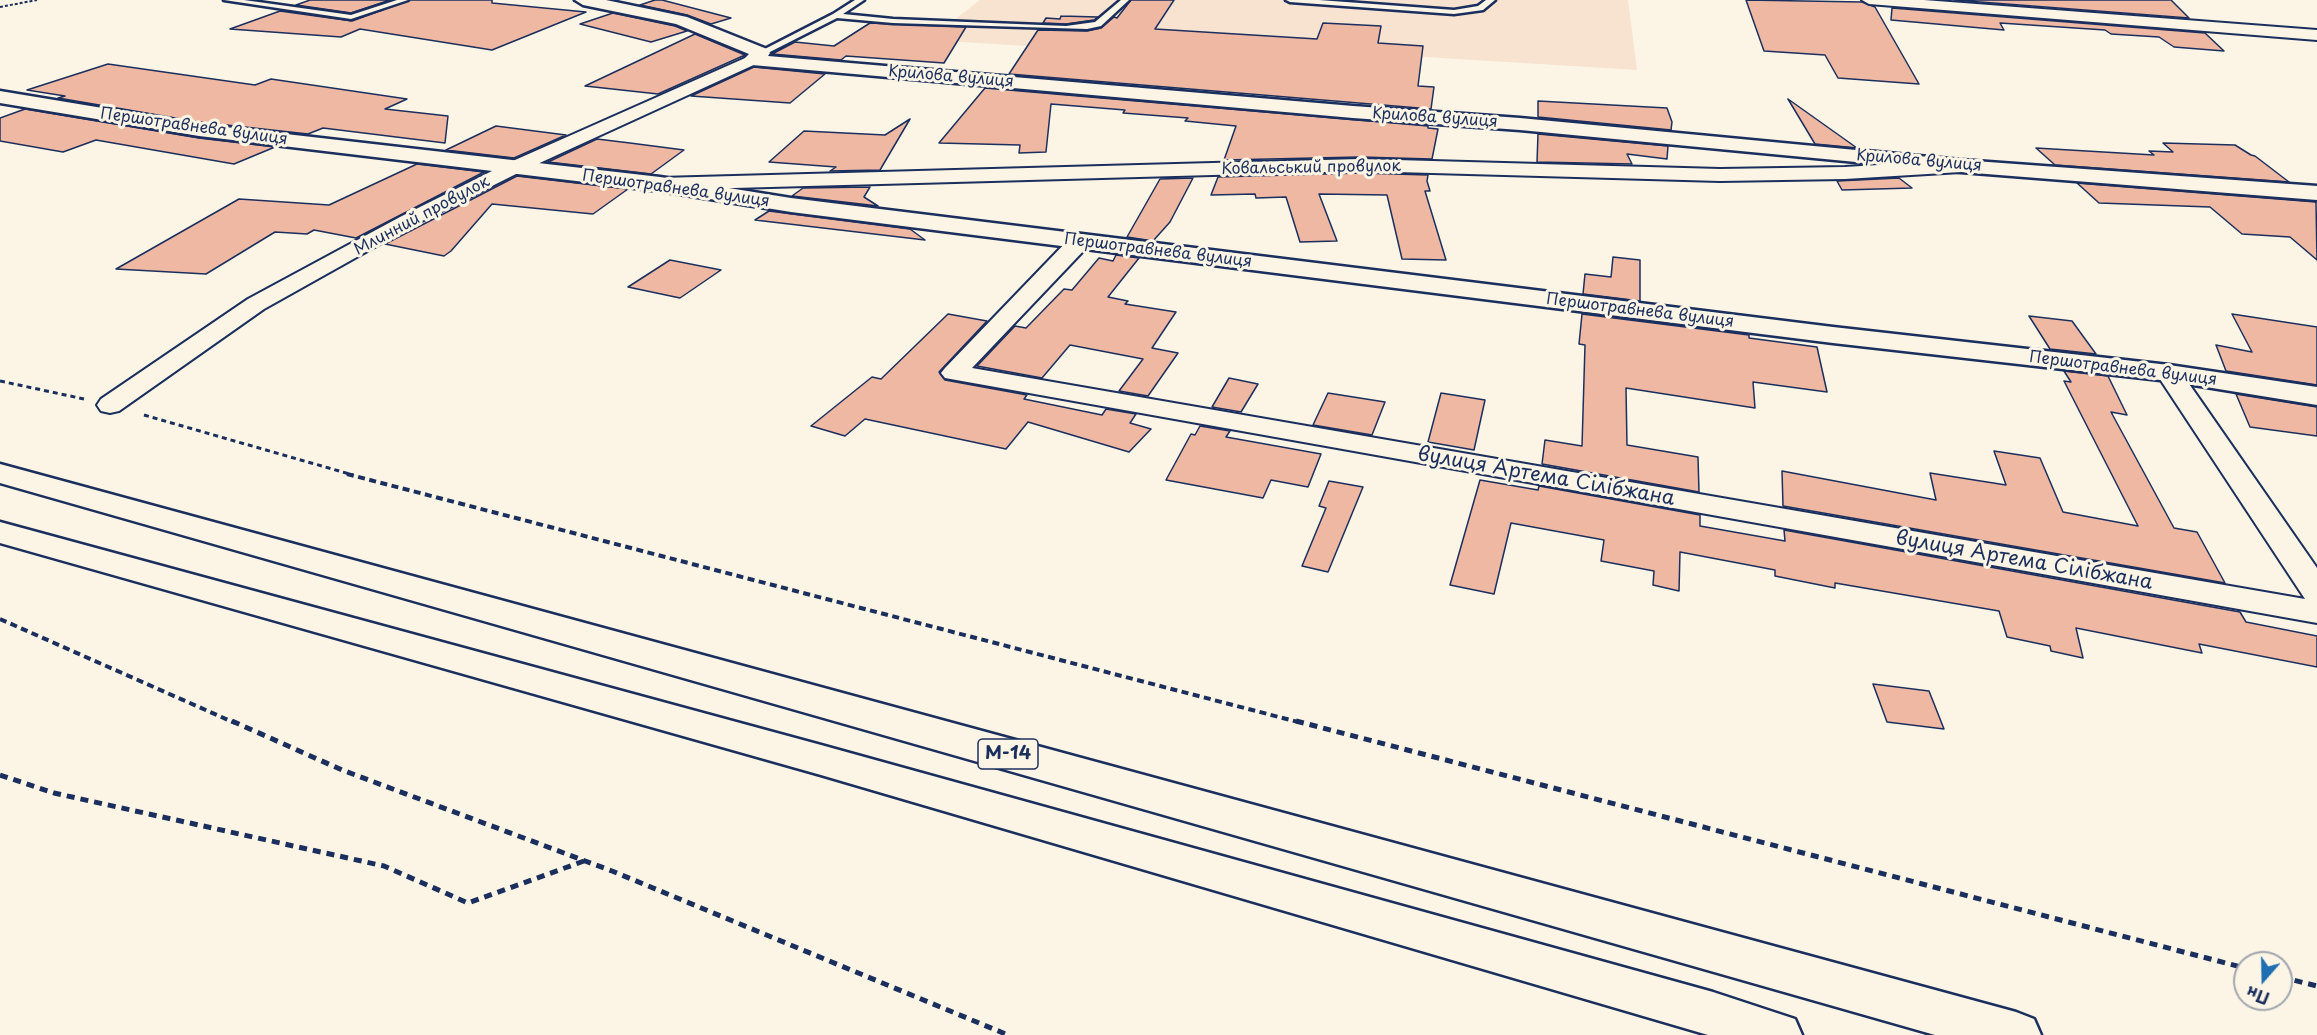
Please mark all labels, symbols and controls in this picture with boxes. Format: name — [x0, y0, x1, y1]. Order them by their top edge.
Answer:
street label: Крилова вулиця — [888, 62, 1014, 92]
street label: Першотравнева вулиця — [99, 104, 289, 150]
street label: Крилова вулиця — [1372, 104, 1498, 132]
street label: Крилова вулиця — [1856, 146, 1982, 176]
street label: Ковальський провулок — [1221, 157, 1401, 179]
street label: Першотравнева вулиця — [581, 166, 771, 212]
street label: Млинний провулок — [351, 172, 493, 260]
street label: Першотравнева вулиця — [1063, 230, 1253, 272]
street label: Першотравнева вулиця — [1545, 290, 1735, 332]
street label: Першотравнева вулиця — [2028, 348, 2218, 390]
street label: вулиця Артема Сілібжана — [1416, 443, 1676, 511]
street label: вулиця Артема Сілібжана — [1894, 527, 2154, 595]
road number: М-14 — [978, 739, 1038, 769]
north arrow — [2233, 951, 2293, 1011]
text: Пн — [2243, 981, 2273, 1011]

